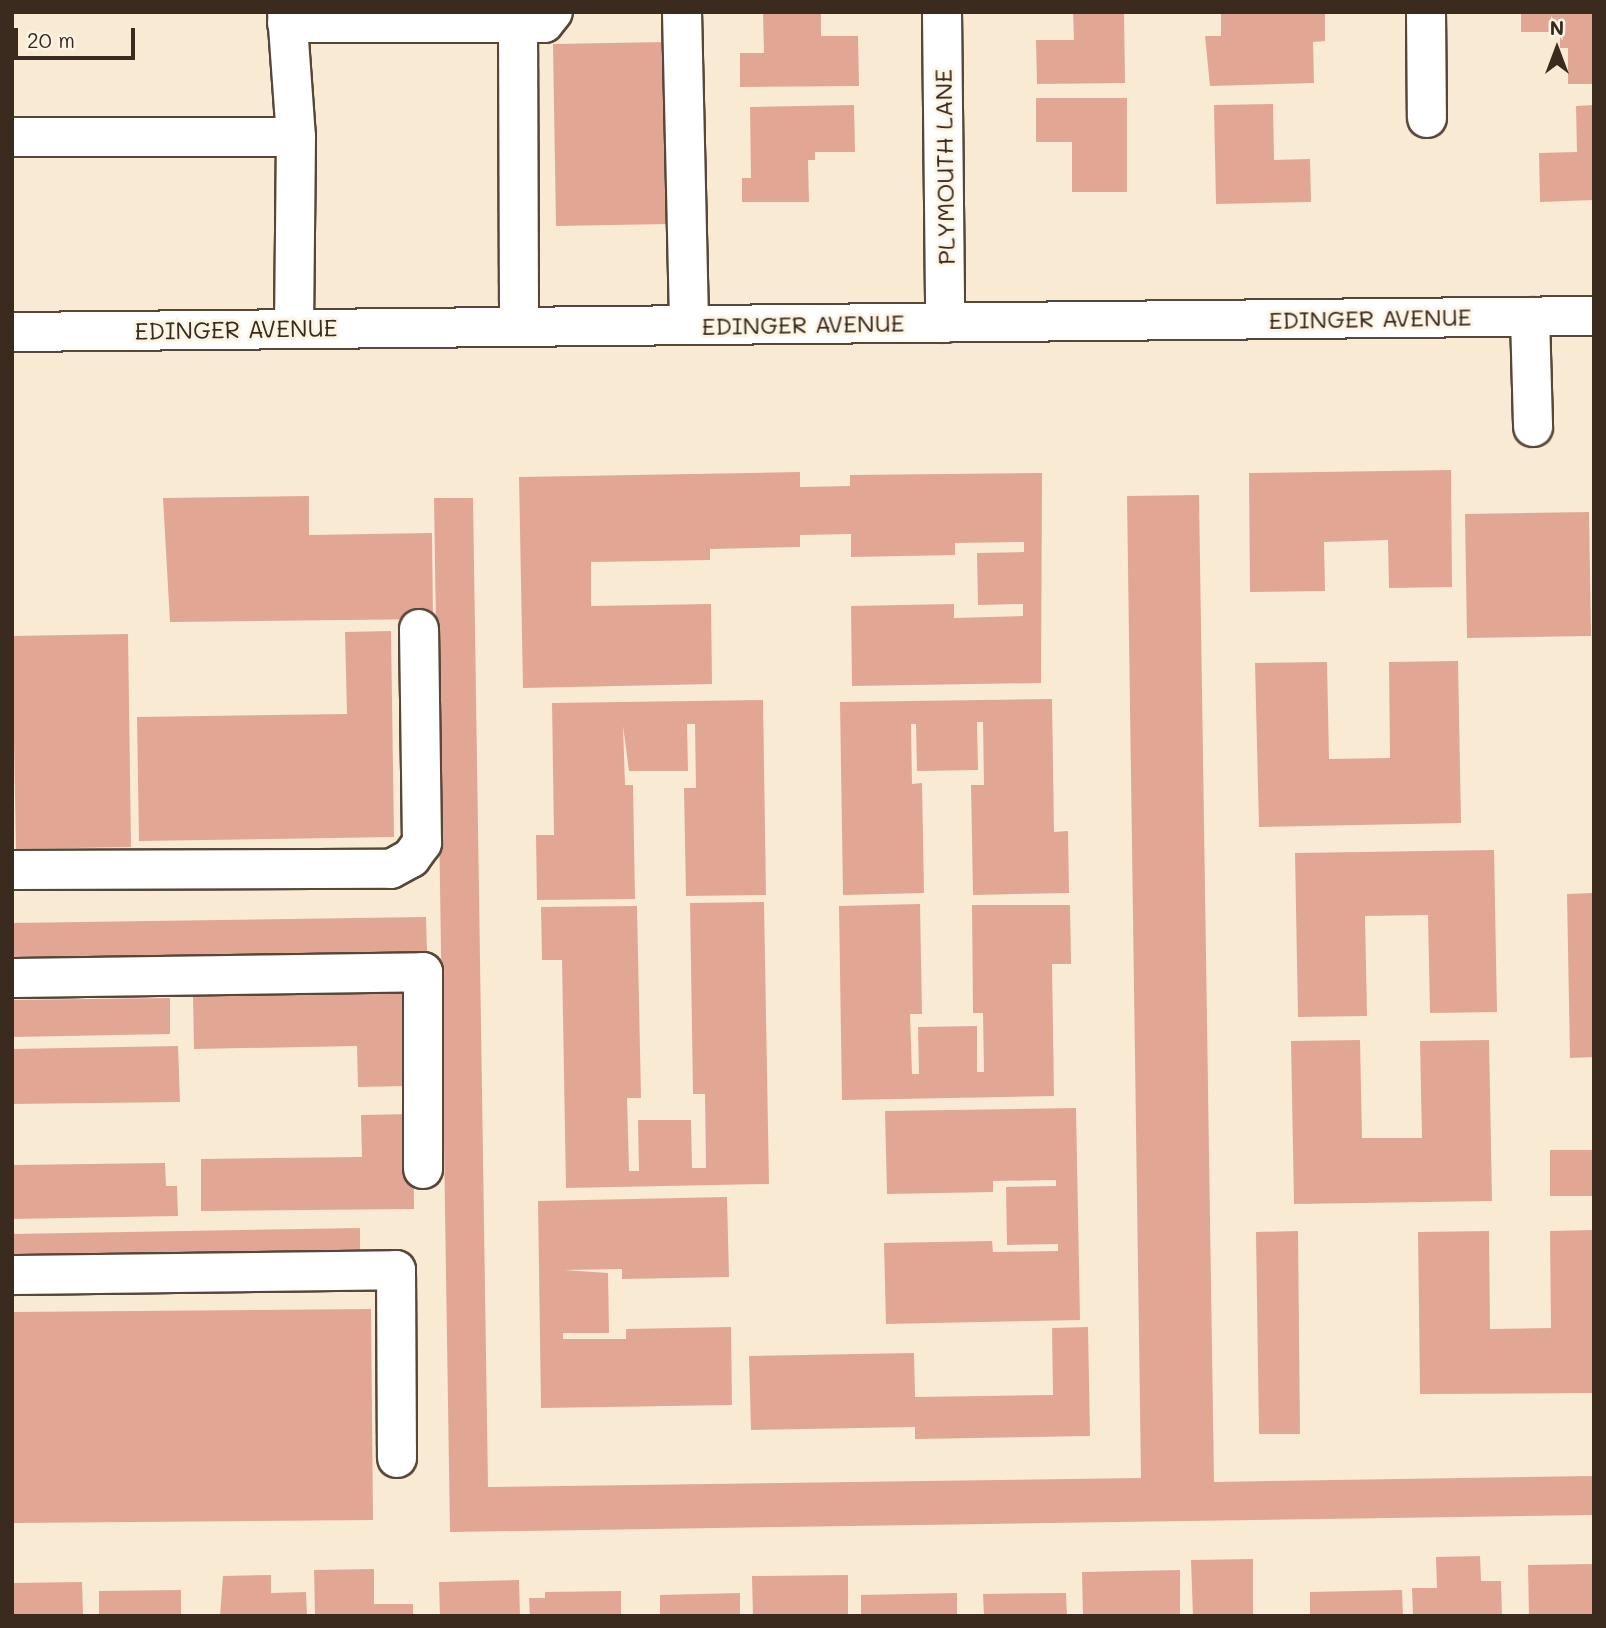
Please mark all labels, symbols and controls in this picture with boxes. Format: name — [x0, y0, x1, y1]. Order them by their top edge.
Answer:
scale bar — [18, 14, 138, 58]
north arrow — [1522, 14, 1592, 84]
text: N — [1550, 15, 1564, 40]
text: 20 m — [27, 26, 75, 53]
street label: PLYMOUTH LANE — [928, 69, 960, 265]
street label: EDINGER AVENUE — [1268, 302, 1472, 334]
street label: EDINGER AVENUE — [701, 308, 905, 340]
street label: EDINGER AVENUE — [134, 313, 338, 345]

